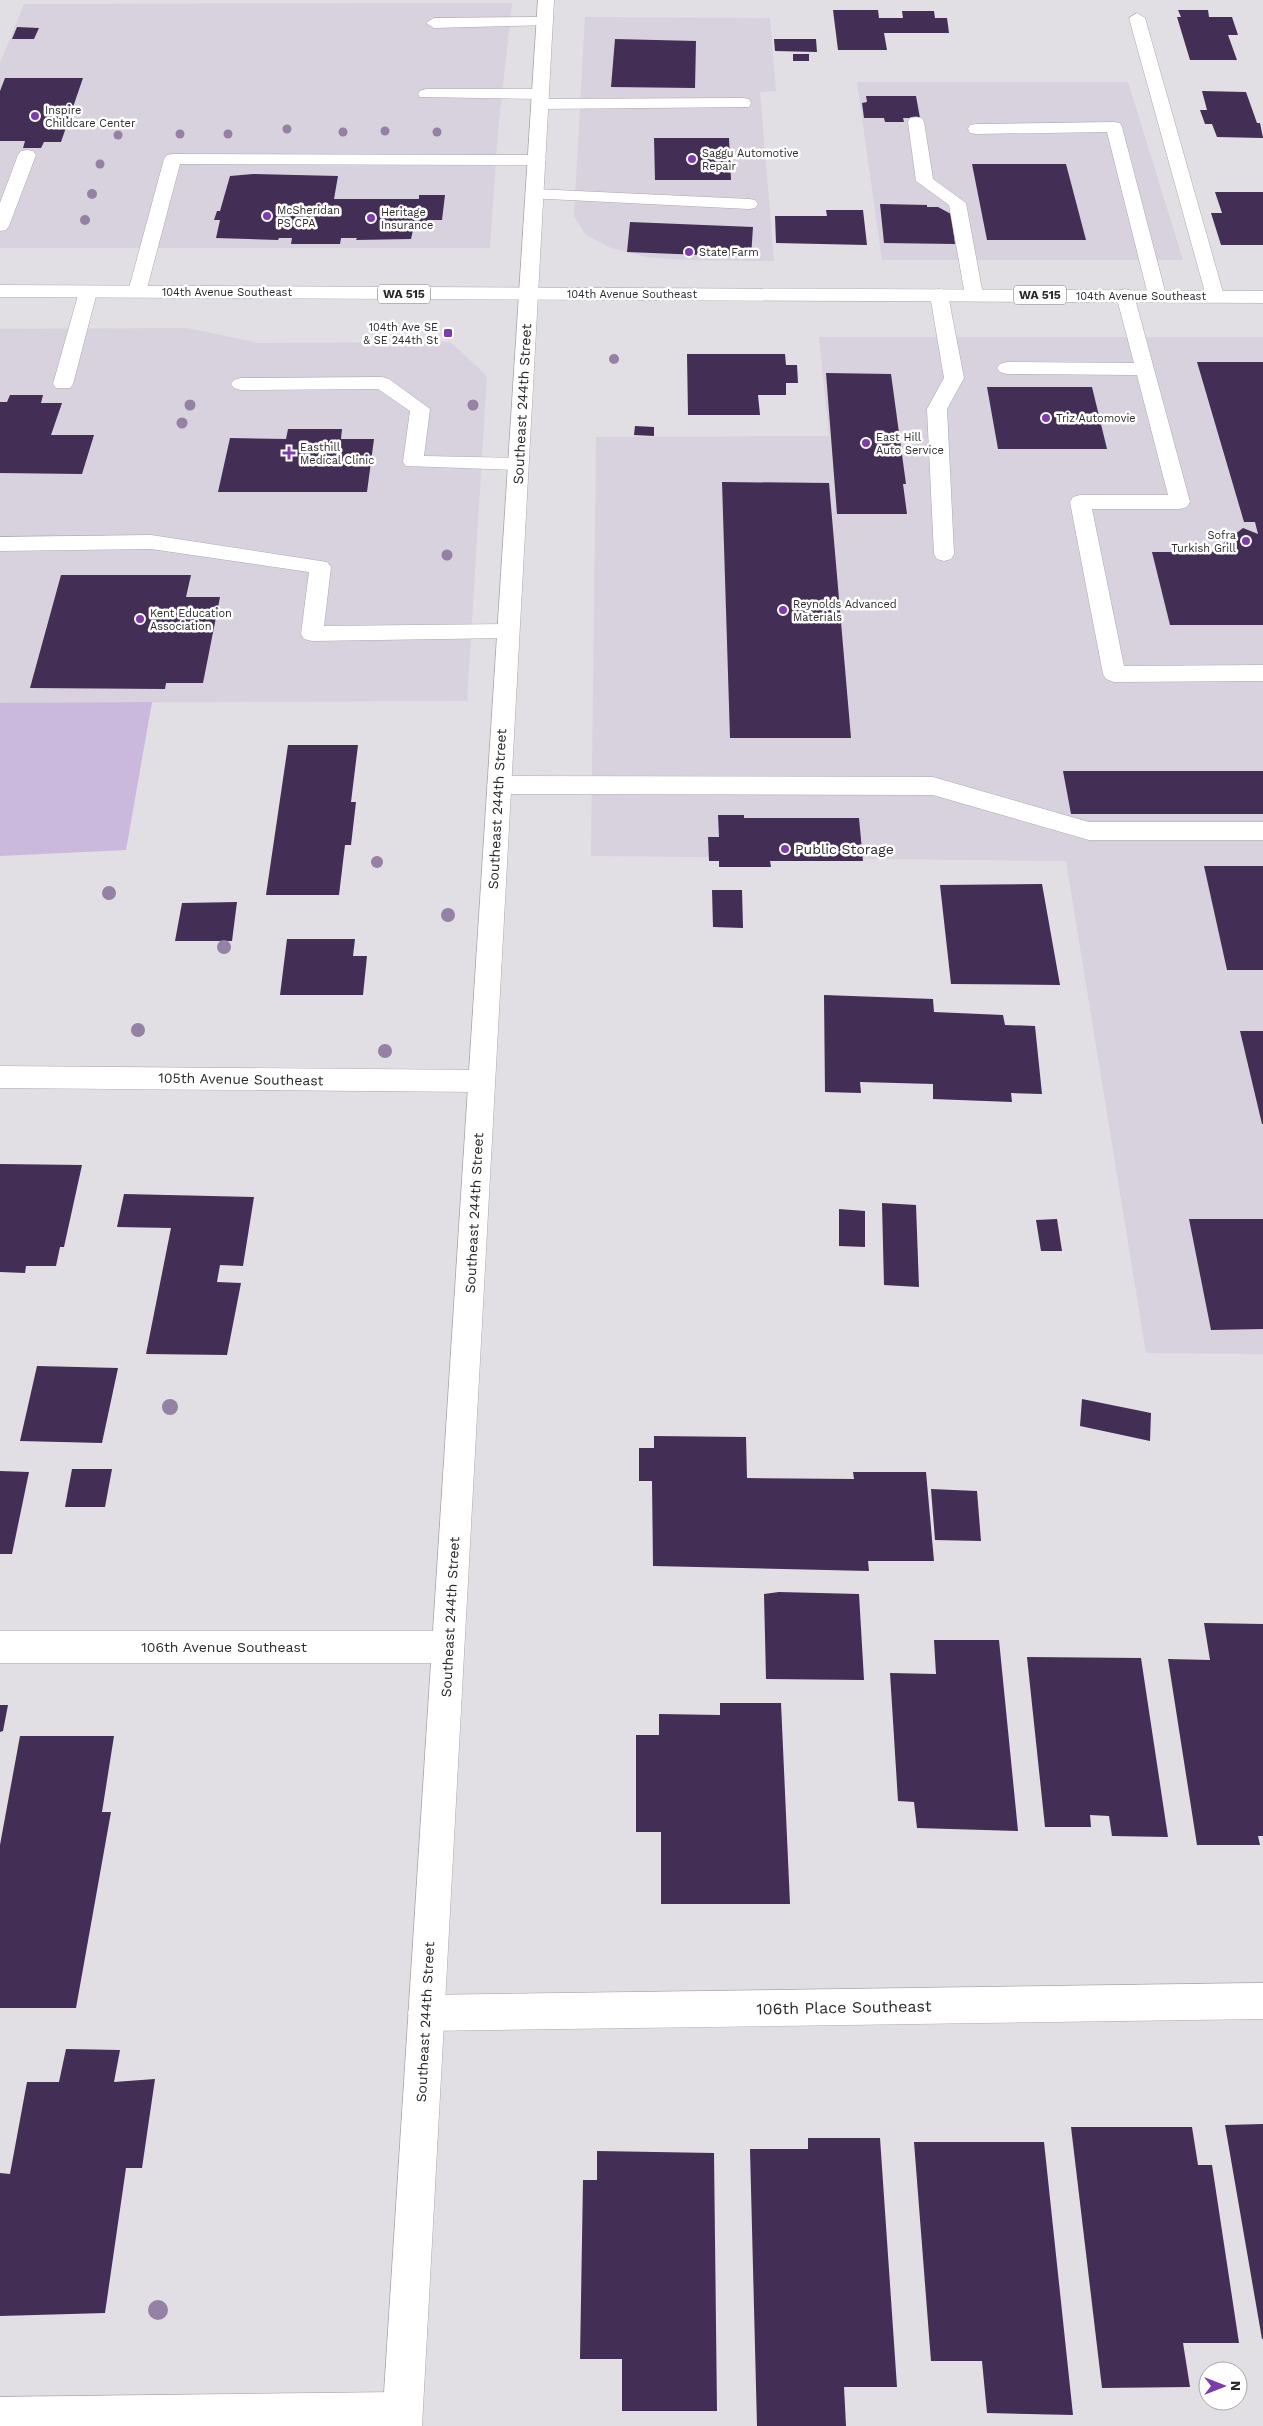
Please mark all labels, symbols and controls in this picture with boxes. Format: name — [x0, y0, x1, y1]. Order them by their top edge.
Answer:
place label: Inspire Childcare Center — [45, 104, 136, 130]
marker: Inspire Childcare Center — [29, 110, 41, 122]
place label: Saggu Automotive Repair — [702, 147, 799, 173]
marker: Saggu Automotive Repair — [686, 153, 698, 165]
place label: McSheridan PS CPA — [277, 204, 340, 230]
place label: Heritage Insurance — [381, 206, 433, 232]
marker: McSheridan PS CPA — [261, 210, 273, 222]
marker: Heritage Insurance — [365, 212, 377, 224]
marker: State Farm — [683, 246, 695, 258]
place label: State Farm — [699, 246, 759, 259]
road number: WA 515 — [378, 284, 430, 304]
street label: 104th Avenue Southeast — [162, 286, 292, 299]
road number: WA 515 — [1014, 286, 1066, 304]
street label: 104th Avenue Southeast — [567, 288, 697, 301]
street label: 104th Avenue Southeast — [1076, 290, 1206, 303]
place label: 104th Ave SE & SE 244th St — [363, 321, 438, 347]
street label: Southeast 244th Street — [510, 323, 534, 485]
marker: 104th Ave SE & SE 244th St — [442, 327, 454, 339]
marker: Triz Automovie — [1040, 412, 1052, 424]
place label: Triz Automovie — [1056, 412, 1136, 425]
place label: East Hill Auto Service — [876, 431, 944, 457]
marker: East Hill Auto Service — [860, 437, 872, 449]
place label: Easthill Medical Clinic — [300, 441, 374, 467]
marker: Easthill Medical Clinic — [282, 446, 296, 460]
place label: Sofra Turkish Grill — [1171, 529, 1237, 555]
marker: Sofra Turkish Grill — [1240, 535, 1252, 547]
place label: Reynolds Advanced Materials — [793, 598, 897, 624]
marker: Reynolds Advanced Materials — [777, 604, 789, 616]
place label: Kent Education Association — [150, 607, 232, 633]
marker: Kent Education Association — [134, 613, 146, 625]
street label: Southeast 244th Street — [485, 728, 509, 890]
place label: Public Storage — [795, 841, 894, 857]
marker: Public Storage — [779, 843, 791, 855]
street label: 105th Avenue Southeast — [158, 1070, 324, 1088]
street label: Southeast 244th Street — [462, 1132, 486, 1294]
street label: Southeast 244th Street — [438, 1536, 462, 1698]
street label: 106th Avenue Southeast — [141, 1639, 307, 1655]
street label: Southeast 244th Street — [413, 1941, 437, 2103]
street label: 106th Place Southeast — [756, 1996, 932, 2019]
north arrow — [1198, 2361, 1248, 2411]
text: N — [1228, 2381, 1244, 2391]

